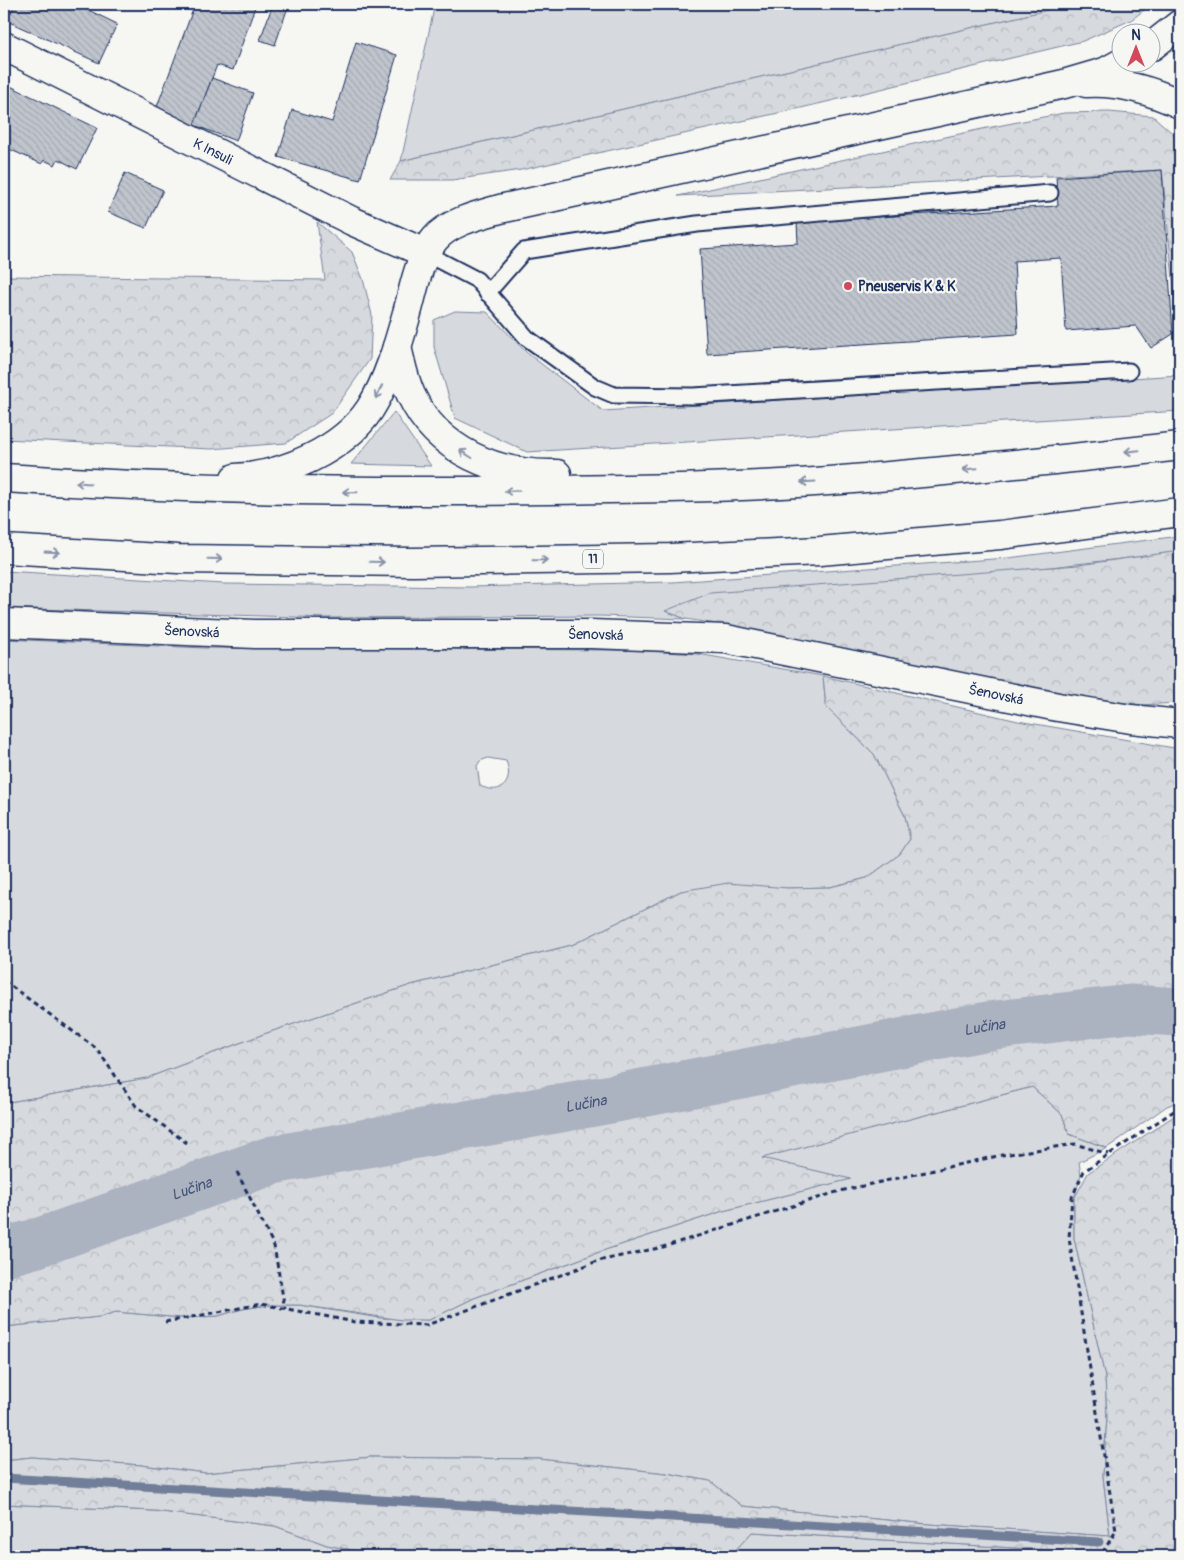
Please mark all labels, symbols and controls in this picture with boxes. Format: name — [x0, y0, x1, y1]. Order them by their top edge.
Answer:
north arrow — [1112, 22, 1162, 72]
text: N — [1131, 27, 1141, 44]
street label: K Insuli — [190, 134, 236, 168]
place label: Pneuservis K & K — [858, 278, 956, 295]
marker: Pneuservis K & K — [842, 280, 854, 292]
one-way arrow — [373, 384, 383, 399]
one-way arrow — [1124, 446, 1140, 456]
one-way arrow — [460, 448, 474, 458]
one-way arrow — [963, 464, 979, 474]
one-way arrow — [75, 478, 91, 487]
one-way arrow — [801, 478, 817, 487]
one-way arrow — [505, 486, 521, 496]
one-way arrow — [342, 487, 358, 497]
one-way arrow — [44, 547, 60, 556]
road number: 11 — [583, 550, 603, 568]
one-way arrow — [206, 555, 222, 564]
one-way arrow — [531, 555, 547, 565]
one-way arrow — [368, 557, 385, 567]
street label: Šenovská — [164, 621, 220, 641]
street label: Šenovská — [568, 625, 624, 644]
street label: Šenovská — [967, 679, 1025, 708]
water label: Lučina — [962, 1014, 1007, 1040]
water label: Lučina — [563, 1090, 609, 1117]
water label: Lučina — [169, 1172, 215, 1205]

